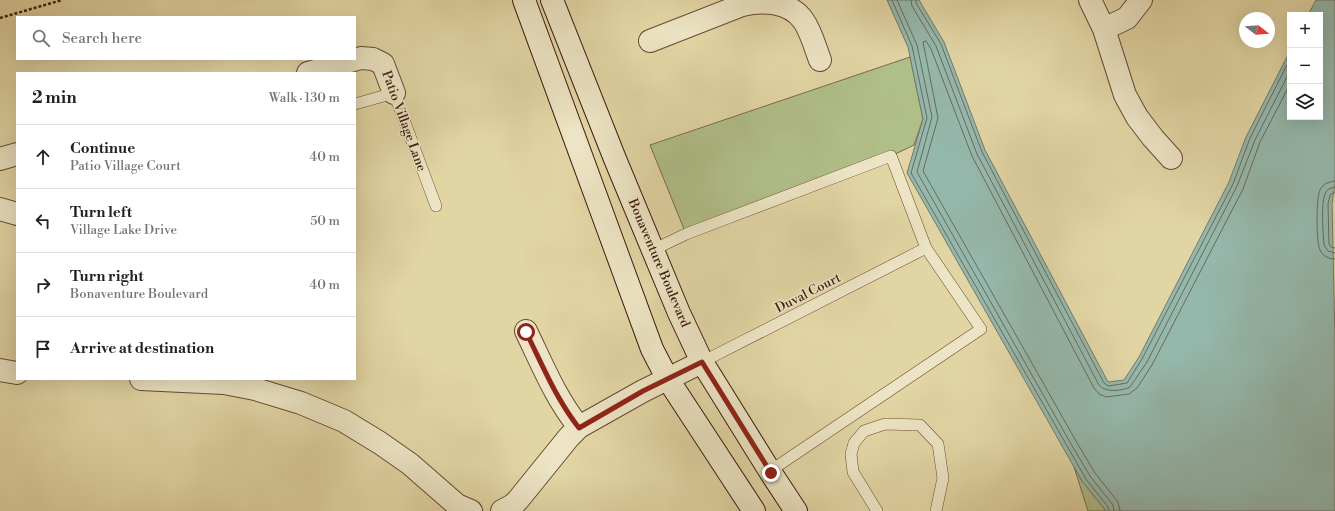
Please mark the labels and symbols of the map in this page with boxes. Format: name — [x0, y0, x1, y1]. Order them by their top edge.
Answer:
north arrow — [1239, 12, 1275, 48]
street label: Patio Village Lane — [378, 68, 430, 174]
street label: Bonaventure Boulevard — [624, 195, 694, 330]
street label: Duval Court — [773, 270, 844, 316]
route start — [517, 323, 535, 341]
route end — [762, 464, 780, 482]

